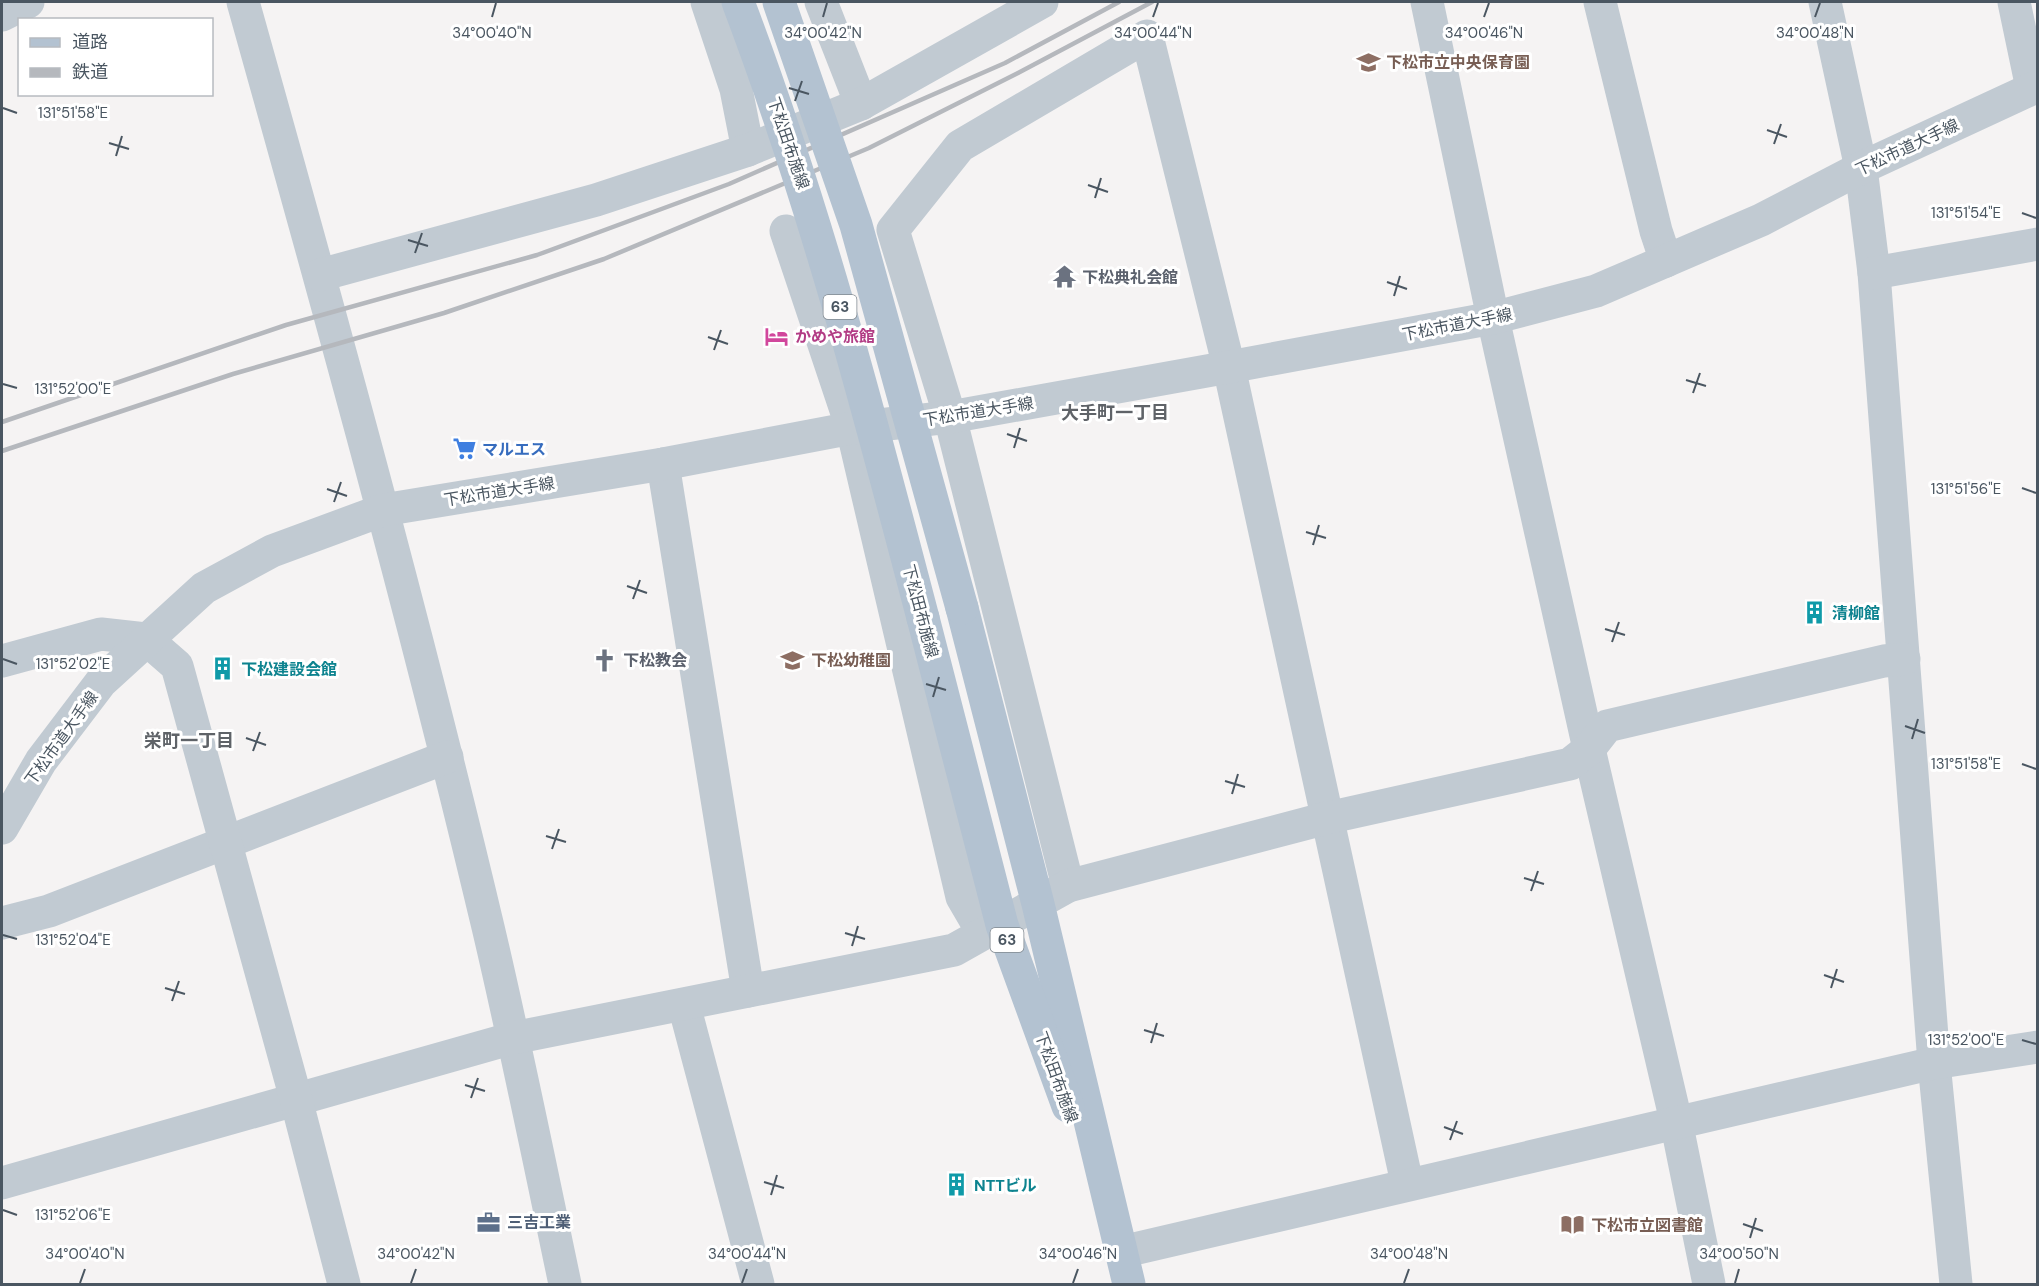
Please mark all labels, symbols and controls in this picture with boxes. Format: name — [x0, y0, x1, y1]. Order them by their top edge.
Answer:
legend — [18, 18, 213, 96]
text: 34°00'40"N — [452, 23, 532, 43]
text: 34°00'42"N — [784, 23, 862, 43]
text: 34°00'44"N — [1114, 23, 1192, 43]
text: 34°00'46"N — [1445, 23, 1523, 43]
text: 34°00'48"N — [1776, 23, 1854, 43]
text: 道路 — [72, 30, 108, 54]
school or university icon: 下松市立中央保育園 — [1355, 49, 1381, 75]
place label: 下松市立中央保育園 — [1386, 52, 1530, 73]
text: 鉄道 — [72, 60, 108, 84]
street label: 下松田布施線 — [763, 94, 814, 192]
text: 131°51'58"E — [38, 103, 108, 123]
street label: 下松市道大手線 — [1852, 114, 1962, 181]
text: 131°51'54"E — [1931, 203, 2001, 223]
temple icon: 下松典礼会館 — [1051, 264, 1077, 290]
place label: 下松典礼会館 — [1082, 267, 1178, 288]
road number: 63 — [824, 295, 856, 319]
street label: 下松市道大手線 — [1400, 303, 1514, 345]
hotel icon: かめや旅館 — [764, 323, 790, 349]
place label: かめや旅館 — [795, 326, 875, 347]
text: 131°52'00"E — [35, 379, 111, 399]
street label: 下松市道大手線 — [921, 392, 1035, 431]
district label: 大手町一丁目 — [1061, 401, 1169, 425]
supermarket icon: マルエス — [451, 436, 477, 462]
place label: マルエス — [482, 439, 546, 460]
street label: 下松市道大手線 — [442, 472, 556, 511]
text: 131°51'56"E — [1931, 479, 2001, 499]
street label: 下松田布施線 — [898, 562, 943, 660]
building icon: 清柳館 — [1801, 600, 1827, 626]
place label: 清柳館 — [1832, 603, 1880, 624]
church icon: 下松教会 — [592, 647, 618, 673]
school or university icon: 下松幼稚園 — [780, 647, 806, 673]
place label: 下松教会 — [623, 650, 687, 671]
place label: 下松幼稚園 — [811, 650, 891, 671]
text: 131°52'02"E — [36, 654, 110, 674]
building icon: 下松建設会館 — [210, 656, 236, 682]
place label: 下松建設会館 — [241, 659, 337, 680]
street label: 下松市道大手線 — [20, 687, 103, 790]
district label: 栄町一丁目 — [144, 729, 234, 753]
text: 131°51'58"E — [1931, 754, 2001, 774]
road number: 63 — [990, 928, 1024, 952]
text: 131°52'04"E — [35, 930, 111, 950]
street label: 下松田布施線 — [1030, 1028, 1083, 1126]
text: 131°52'00"E — [1928, 1030, 2004, 1050]
building icon: NTTビル — [943, 1172, 969, 1198]
place label: NTTビル — [974, 1175, 1037, 1196]
text: 131°52'06"E — [35, 1205, 111, 1225]
office icon: 三吉工業 — [476, 1209, 502, 1235]
place label: 三吉工業 — [507, 1212, 571, 1233]
library icon: 下松市立図書館 — [1560, 1212, 1586, 1238]
place label: 下松市立図書館 — [1591, 1215, 1703, 1236]
text: 34°00'40"N — [45, 1244, 125, 1264]
text: 34°00'42"N — [377, 1244, 455, 1264]
text: 34°00'44"N — [708, 1244, 786, 1264]
text: 34°00'46"N — [1039, 1244, 1117, 1264]
text: 34°00'48"N — [1370, 1244, 1448, 1264]
text: 34°00'50"N — [1699, 1244, 1779, 1264]

